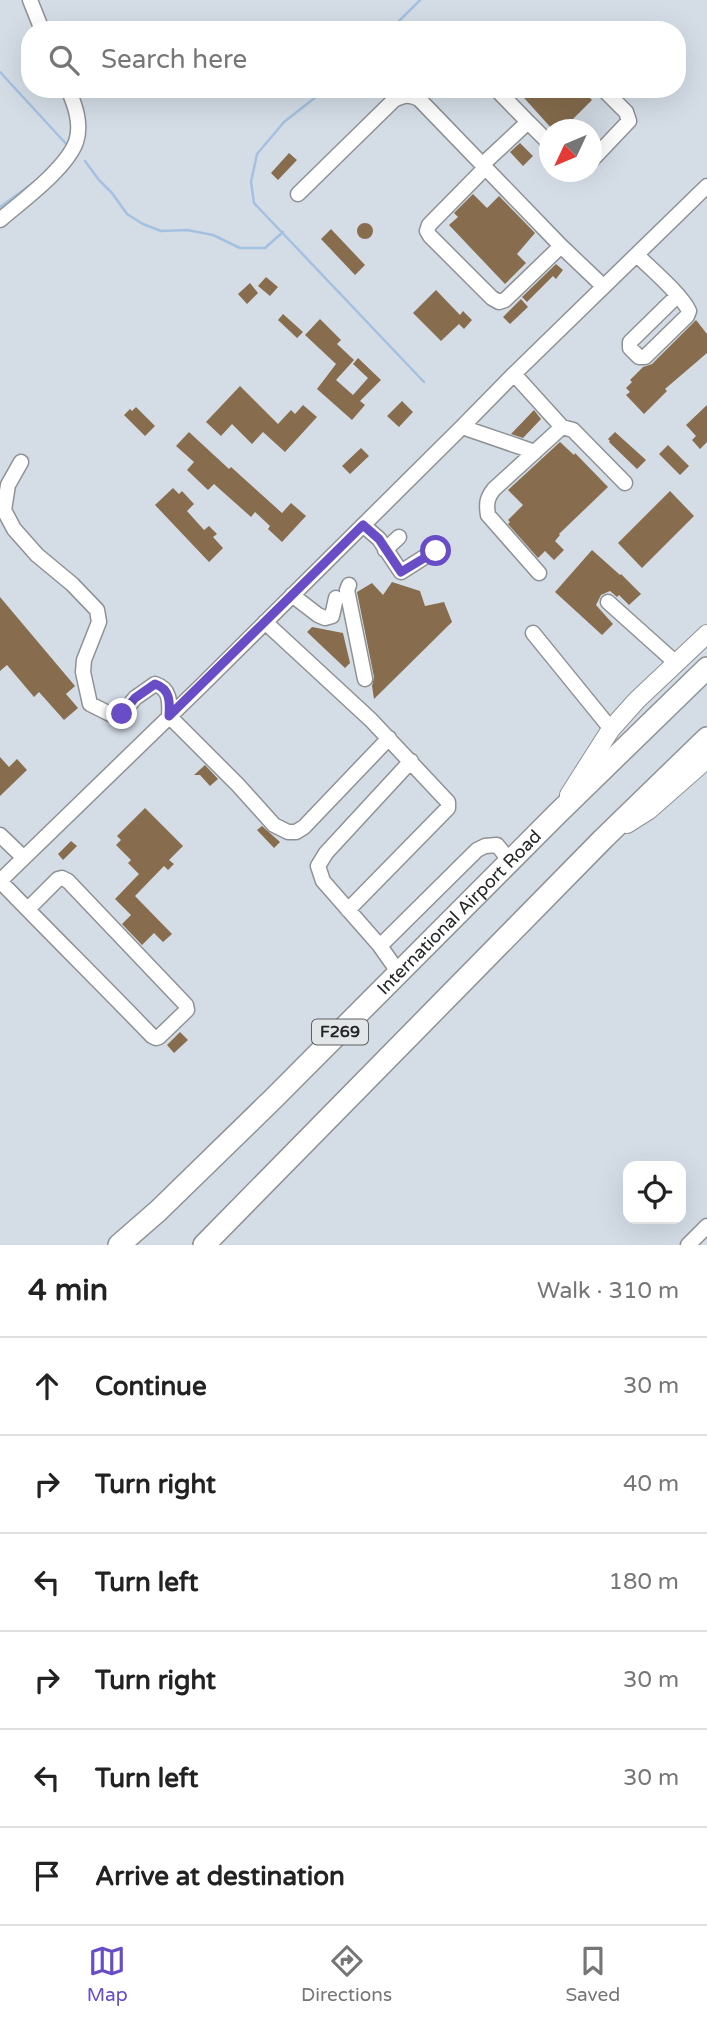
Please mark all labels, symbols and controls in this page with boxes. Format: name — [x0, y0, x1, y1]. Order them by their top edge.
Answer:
search box — [21, 21, 686, 98]
icon: search — [45, 41, 83, 79]
text: Search here — [101, 44, 247, 75]
north arrow — [539, 119, 602, 182]
route start — [420, 535, 451, 566]
route end — [106, 698, 137, 729]
street label: International Airport Road — [372, 825, 546, 999]
road number: F269 — [312, 1020, 368, 1044]
map controls — [623, 1161, 686, 1224]
button: locate — [623, 1161, 686, 1224]
text: 4 min — [28, 1272, 108, 1309]
text: Walk · 310 m — [537, 1277, 679, 1305]
icon: ahead — [28, 1367, 66, 1405]
text: Continue — [95, 1371, 207, 1402]
text: 30 m — [623, 1372, 679, 1400]
icon: right — [28, 1465, 66, 1503]
text: Turn right — [95, 1469, 216, 1500]
text: 40 m — [623, 1470, 679, 1498]
icon: left — [28, 1563, 66, 1601]
text: Turn left — [95, 1567, 198, 1598]
text: 180 m — [609, 1568, 679, 1596]
icon: right — [28, 1661, 66, 1699]
text: Turn right — [95, 1665, 216, 1696]
text: 30 m — [623, 1666, 679, 1694]
icon: left — [28, 1759, 66, 1797]
text: Turn left — [95, 1763, 198, 1794]
text: 30 m — [623, 1764, 679, 1792]
icon: arrive — [28, 1857, 66, 1895]
text: Arrive at destination — [95, 1861, 345, 1892]
tab: Map — [87, 1942, 128, 2006]
tab: Directions — [301, 1942, 392, 2006]
tab: Saved — [565, 1942, 620, 2006]

